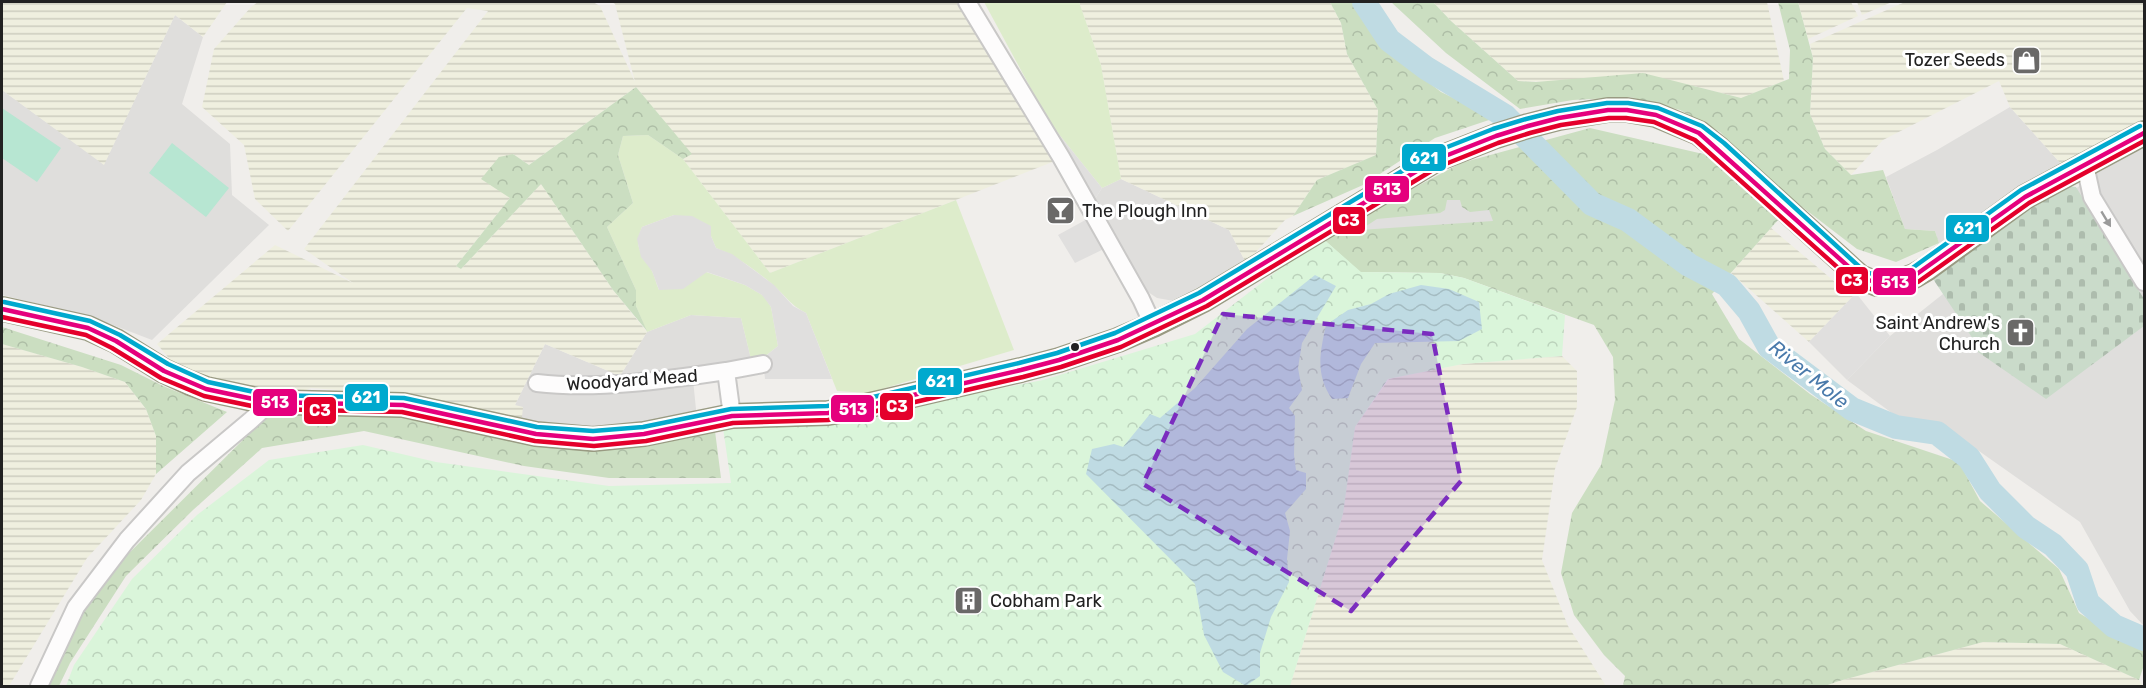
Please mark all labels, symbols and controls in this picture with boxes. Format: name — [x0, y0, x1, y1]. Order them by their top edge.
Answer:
shop icon: Tozer Seeds — [2010, 44, 2042, 76]
place label: Tozer Seeds — [1905, 49, 2005, 71]
line badge: 621 — [1401, 143, 1447, 172]
text: 621 — [1410, 149, 1438, 168]
line badge: 513 — [1364, 175, 1410, 203]
text: 513 — [1373, 180, 1401, 199]
bar icon: The Plough Inn — [1045, 195, 1077, 227]
place label: The Plough Inn — [1082, 200, 1207, 222]
line badge: C3 — [1332, 206, 1366, 235]
text: C3 — [1338, 211, 1360, 230]
one-way arrow — [2100, 211, 2111, 227]
line badge: 621 — [1945, 214, 1990, 243]
text: 621 — [1954, 219, 1982, 238]
line badge: C3 — [1835, 266, 1869, 295]
line badge: 513 — [1872, 267, 1917, 296]
text: C3 — [1841, 271, 1863, 290]
text: 513 — [1881, 273, 1909, 292]
place label: Saint Andrew's Church — [1875, 312, 2000, 355]
church icon: Saint Andrew's Church — [2005, 317, 2037, 349]
water label: River Mole — [1764, 335, 1854, 413]
unlabelled marker — [1069, 341, 1081, 353]
street label: Woodyard Mead — [566, 364, 698, 396]
line badge: 621 — [917, 367, 963, 396]
text: 621 — [926, 372, 954, 391]
line badge: 621 — [344, 383, 389, 412]
line badge: 513 — [252, 388, 298, 417]
text: 621 — [352, 388, 380, 407]
line badge: C3 — [879, 392, 914, 421]
text: 513 — [261, 393, 289, 412]
line badge: 513 — [830, 394, 875, 423]
line badge: C3 — [303, 396, 337, 425]
text: C3 — [886, 397, 908, 416]
text: 513 — [839, 400, 867, 419]
text: C3 — [309, 401, 331, 420]
building icon: Cobham Park — [953, 585, 985, 617]
place label: Cobham Park — [990, 590, 1102, 612]

